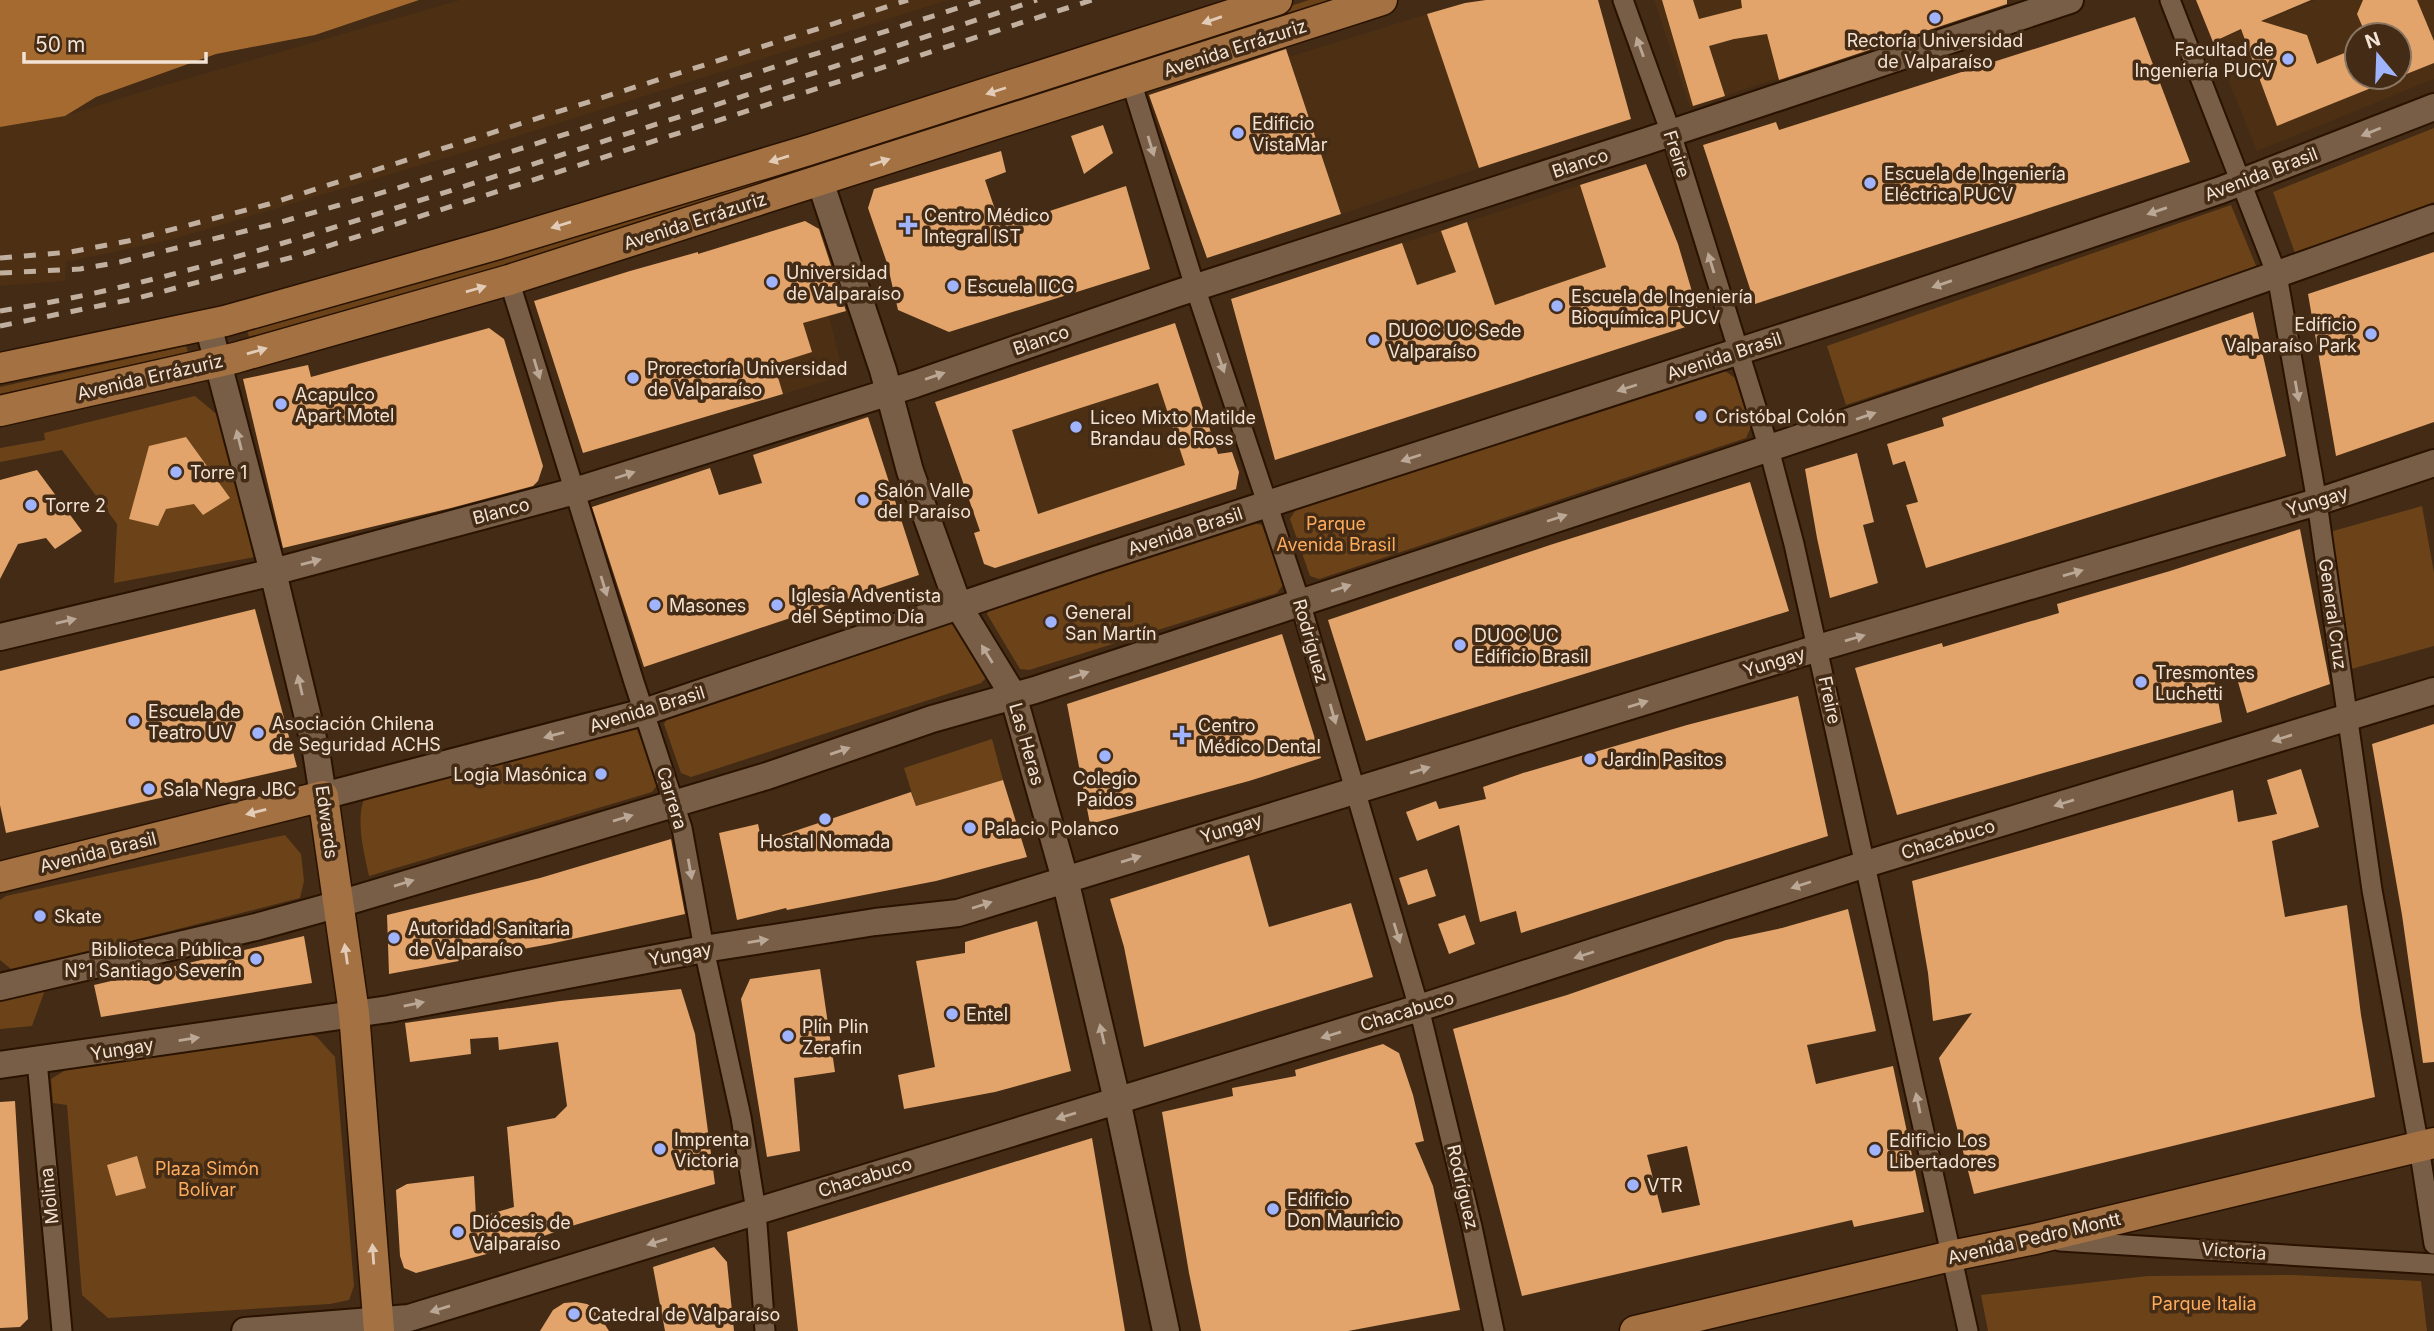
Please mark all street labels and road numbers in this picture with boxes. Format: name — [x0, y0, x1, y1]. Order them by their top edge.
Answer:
street label: Avenida Errázuriz — [1161, 15, 1309, 81]
street label: Freire — [1660, 128, 1694, 180]
street label: Avenida Brasil — [2201, 143, 2321, 205]
street label: Blanco — [1549, 144, 1611, 182]
street label: Avenida Errázuriz — [621, 188, 769, 254]
street label: Blanco — [1010, 321, 1072, 359]
street label: Avenida Brasil — [1664, 328, 1784, 384]
street label: Avenida Errázuriz — [75, 350, 225, 404]
street label: Yungay — [2283, 482, 2351, 520]
street label: Blanco — [470, 493, 532, 529]
street label: Avenida Brasil — [1125, 503, 1245, 559]
street label: General Cruz — [2315, 557, 2351, 671]
street label: Rodríguez — [1289, 597, 1333, 685]
street label: Yungay — [1740, 643, 1808, 681]
street label: Freire — [1815, 674, 1845, 726]
street label: Avenida Brasil — [587, 681, 707, 737]
street label: Las Heras — [1005, 700, 1049, 788]
street label: Carrera — [653, 764, 691, 832]
street label: Edwards — [311, 784, 343, 860]
street label: Yungay — [1197, 809, 1265, 847]
street label: Chacabuco — [1898, 815, 1998, 863]
street label: Avenida Brasil — [37, 827, 159, 877]
street label: Yungay — [647, 938, 713, 970]
street label: Chacabuco — [1357, 987, 1457, 1035]
street label: Yungay — [89, 1034, 155, 1064]
street label: Rodríguez — [1443, 1143, 1483, 1231]
street label: Chacabuco — [815, 1153, 915, 1201]
street label: Molina — [36, 1167, 62, 1225]
street label: Avenida Pedro Montt — [1945, 1208, 2123, 1268]
street label: Victoria — [2201, 1238, 2267, 1264]

